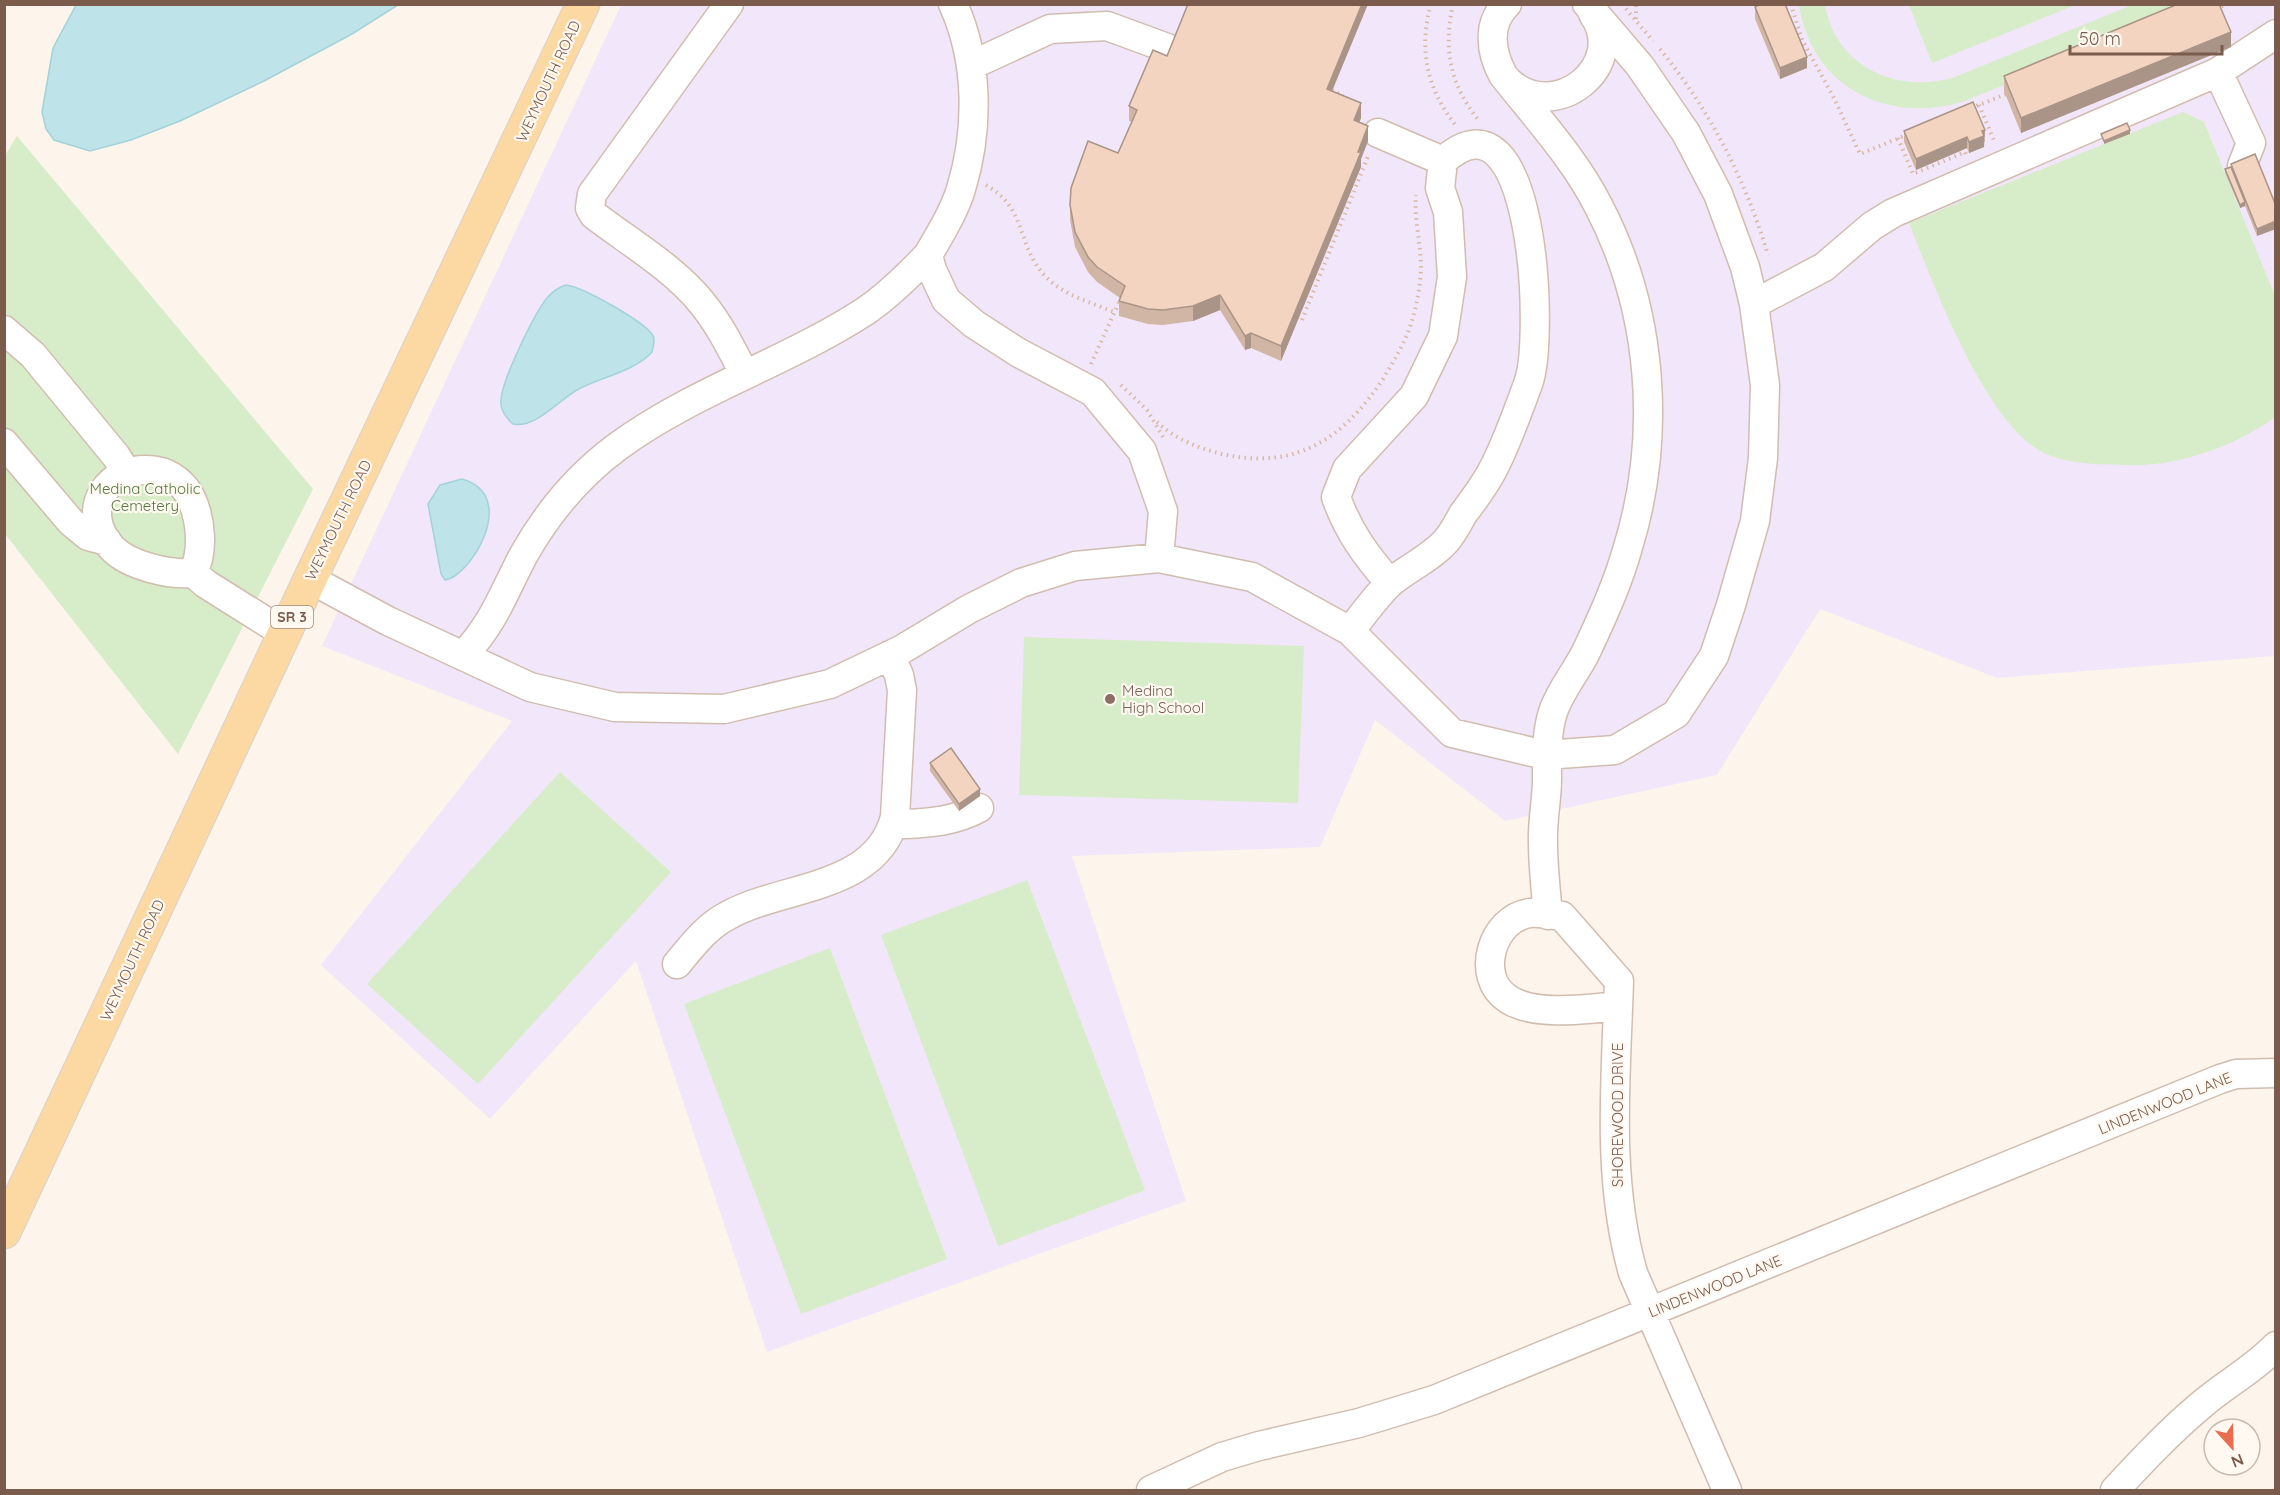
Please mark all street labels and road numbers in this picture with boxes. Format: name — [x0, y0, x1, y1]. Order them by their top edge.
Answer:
street label: WEYMOUTH ROAD — [512, 17, 585, 145]
street label: WEYMOUTH ROAD — [301, 456, 376, 583]
road number: SR 3 — [271, 606, 313, 628]
street label: WEYMOUTH ROAD — [96, 896, 169, 1024]
street label: SHOREWOOD DRIVE — [1608, 1043, 1627, 1187]
street label: LINDENWOOD LANE — [2095, 1068, 2235, 1138]
street label: LINDENWOOD LANE — [1645, 1251, 1785, 1321]

